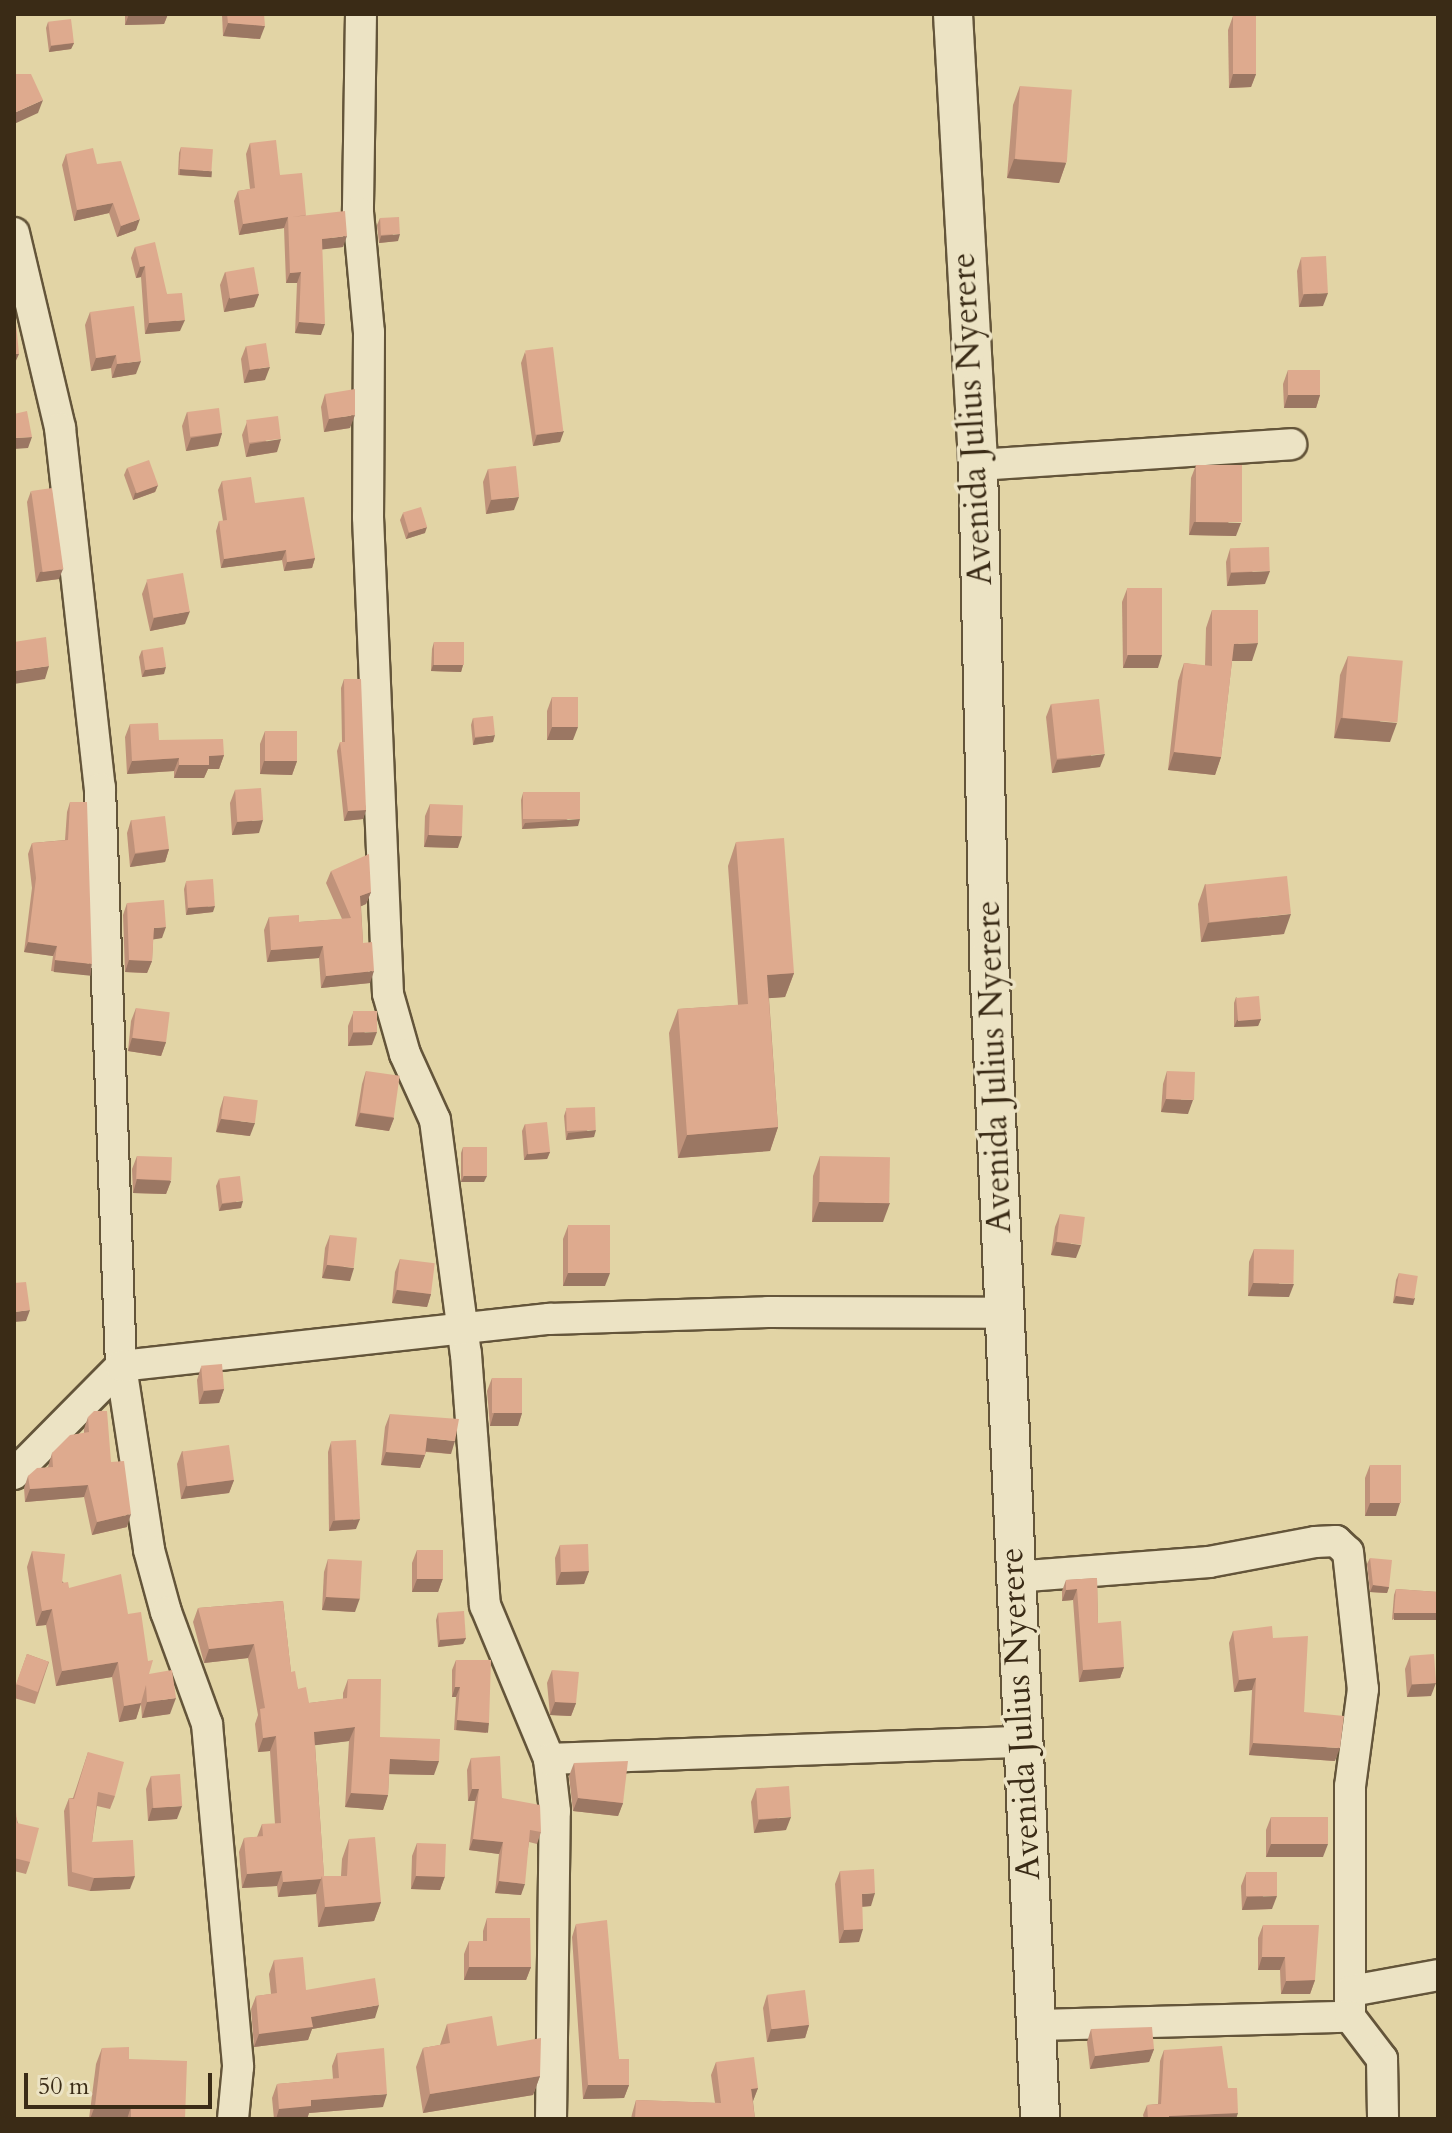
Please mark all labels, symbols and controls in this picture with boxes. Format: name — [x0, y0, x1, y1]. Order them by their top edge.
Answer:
street label: Avenida Julius Nyerere — [943, 252, 1001, 586]
street label: Avenida Julius Nyerere — [968, 900, 1020, 1234]
street label: Avenida Julius Nyerere — [991, 1547, 1049, 1881]
scale bar — [28, 2057, 216, 2107]
text: 50 m — [38, 2070, 89, 2103]

